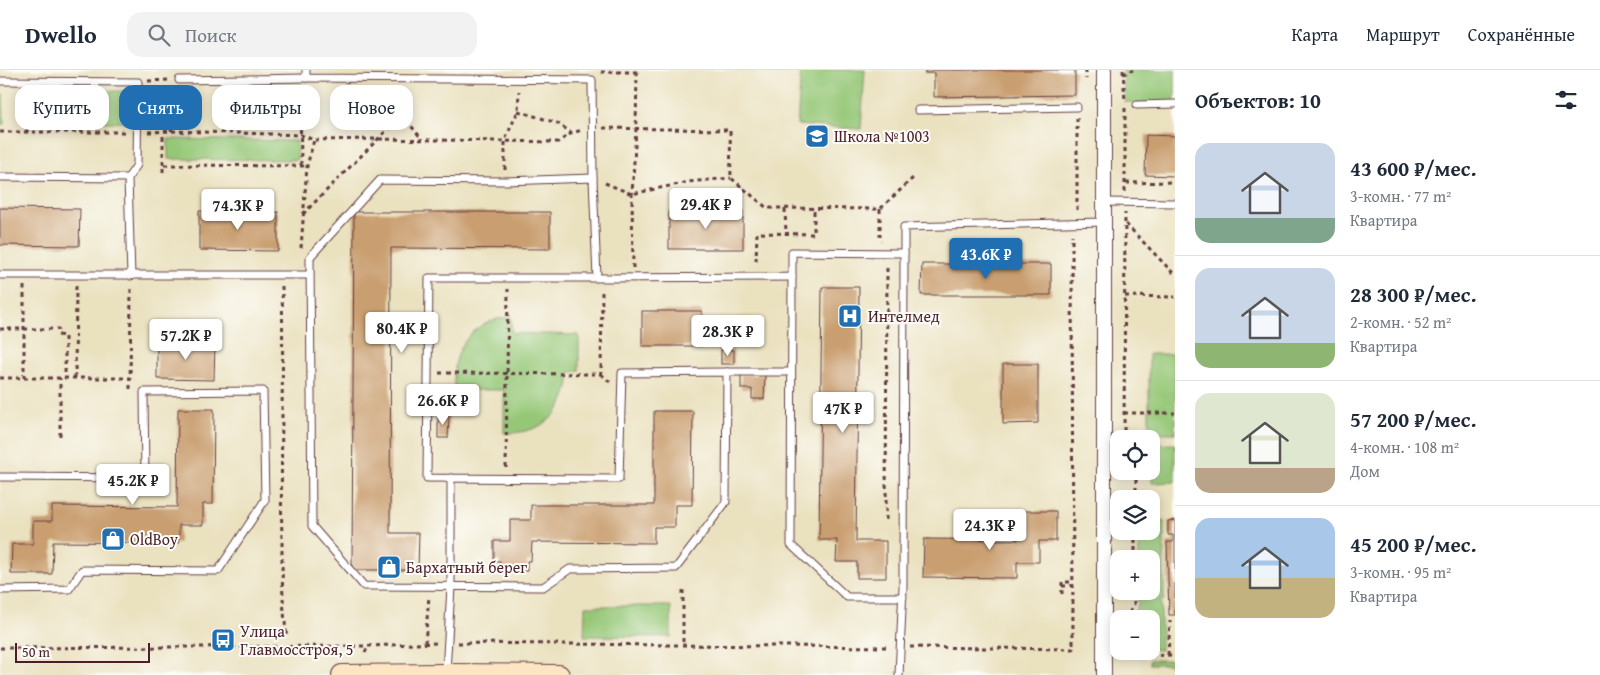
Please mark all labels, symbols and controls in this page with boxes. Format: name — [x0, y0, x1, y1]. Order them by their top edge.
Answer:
search box — [127, 12, 477, 57]
text: Dwello — [25, 17, 97, 52]
icon: search — [145, 21, 173, 49]
text: Поиск — [185, 21, 237, 49]
text: Карта — [1292, 21, 1338, 48]
text: Маршрут — [1366, 21, 1440, 48]
text: Сохранённые — [1468, 21, 1575, 48]
chip: Купить — [15, 85, 109, 130]
chip: Снять — [119, 85, 202, 130]
chip: Фильтры — [212, 85, 320, 130]
chip: Новое — [330, 85, 413, 130]
text: Объектов: 10 — [1195, 85, 1321, 116]
icon: filters — [1552, 86, 1580, 114]
school or university icon: Школа №1003 — [804, 123, 830, 149]
place label: Школа №1003 — [834, 124, 930, 148]
text: 43 600 ₽/мес. — [1350, 153, 1476, 184]
icon: home — [1235, 163, 1295, 223]
text: 3-комн. · 77 m² — [1350, 184, 1451, 208]
pin: 29.4K ₽ — [660, 188, 752, 230]
pin: 74.3K ₽ — [192, 189, 284, 231]
text: 29.4K ₽ — [680, 192, 732, 216]
text: 74.3K ₽ — [212, 193, 264, 217]
text: Квартира — [1350, 208, 1417, 232]
pin: 43.6K ₽ — [940, 238, 1032, 280]
text: 43.6K ₽ — [960, 242, 1012, 266]
text: 28 300 ₽/мес. — [1350, 279, 1476, 310]
icon: home — [1235, 288, 1295, 348]
hospital icon: Интелмед — [837, 303, 863, 329]
place label: Интелмед — [868, 304, 940, 328]
text: 2-комн. · 52 m² — [1350, 310, 1451, 334]
pin: 80.4K ₽ — [356, 312, 448, 354]
pin: 28.3K ₽ — [682, 314, 774, 357]
text: 80.4K ₽ — [376, 316, 428, 340]
pin: 57.2K ₽ — [140, 318, 232, 361]
text: 28.3K ₽ — [702, 319, 754, 343]
text: 57.2K ₽ — [160, 323, 212, 347]
text: Квартира — [1350, 334, 1417, 358]
pin: 26.6K ₽ — [397, 384, 489, 426]
text: 26.6K ₽ — [417, 388, 469, 412]
pin: 47K ₽ — [808, 392, 878, 434]
text: 47K ₽ — [824, 396, 862, 420]
text: 57 200 ₽/мес. — [1350, 404, 1476, 435]
icon: home — [1235, 413, 1295, 473]
map controls — [1110, 430, 1160, 660]
button: locate — [1110, 430, 1160, 480]
text: 4-комн. · 108 m² — [1350, 435, 1459, 459]
text: Дом — [1350, 459, 1380, 483]
pin: 45.2K ₽ — [87, 464, 179, 506]
text: 45.2K ₽ — [107, 468, 159, 492]
button: layers — [1110, 490, 1160, 540]
pin: 24.3K ₽ — [944, 508, 1036, 551]
text: 24.3K ₽ — [964, 513, 1016, 537]
shop icon: OldBoy — [100, 526, 126, 552]
place label: OldBoy — [130, 527, 178, 551]
text: 45 200 ₽/мес. — [1350, 529, 1476, 560]
icon: home — [1235, 538, 1295, 598]
button: + — [1110, 550, 1160, 600]
shop icon: Бархатный берег — [376, 554, 402, 580]
place label: Бархатный берег — [406, 555, 527, 579]
text: 3-комн. · 95 m² — [1350, 560, 1451, 584]
text: Квартира — [1350, 584, 1417, 608]
button: − — [1110, 610, 1160, 660]
place label: Улица Главмосстроя, 5 — [240, 619, 354, 661]
bus stop icon: Улица Главмосстроя, 5 — [210, 627, 236, 653]
scale bar — [15, 640, 150, 663]
text: 50 m — [22, 642, 50, 662]

